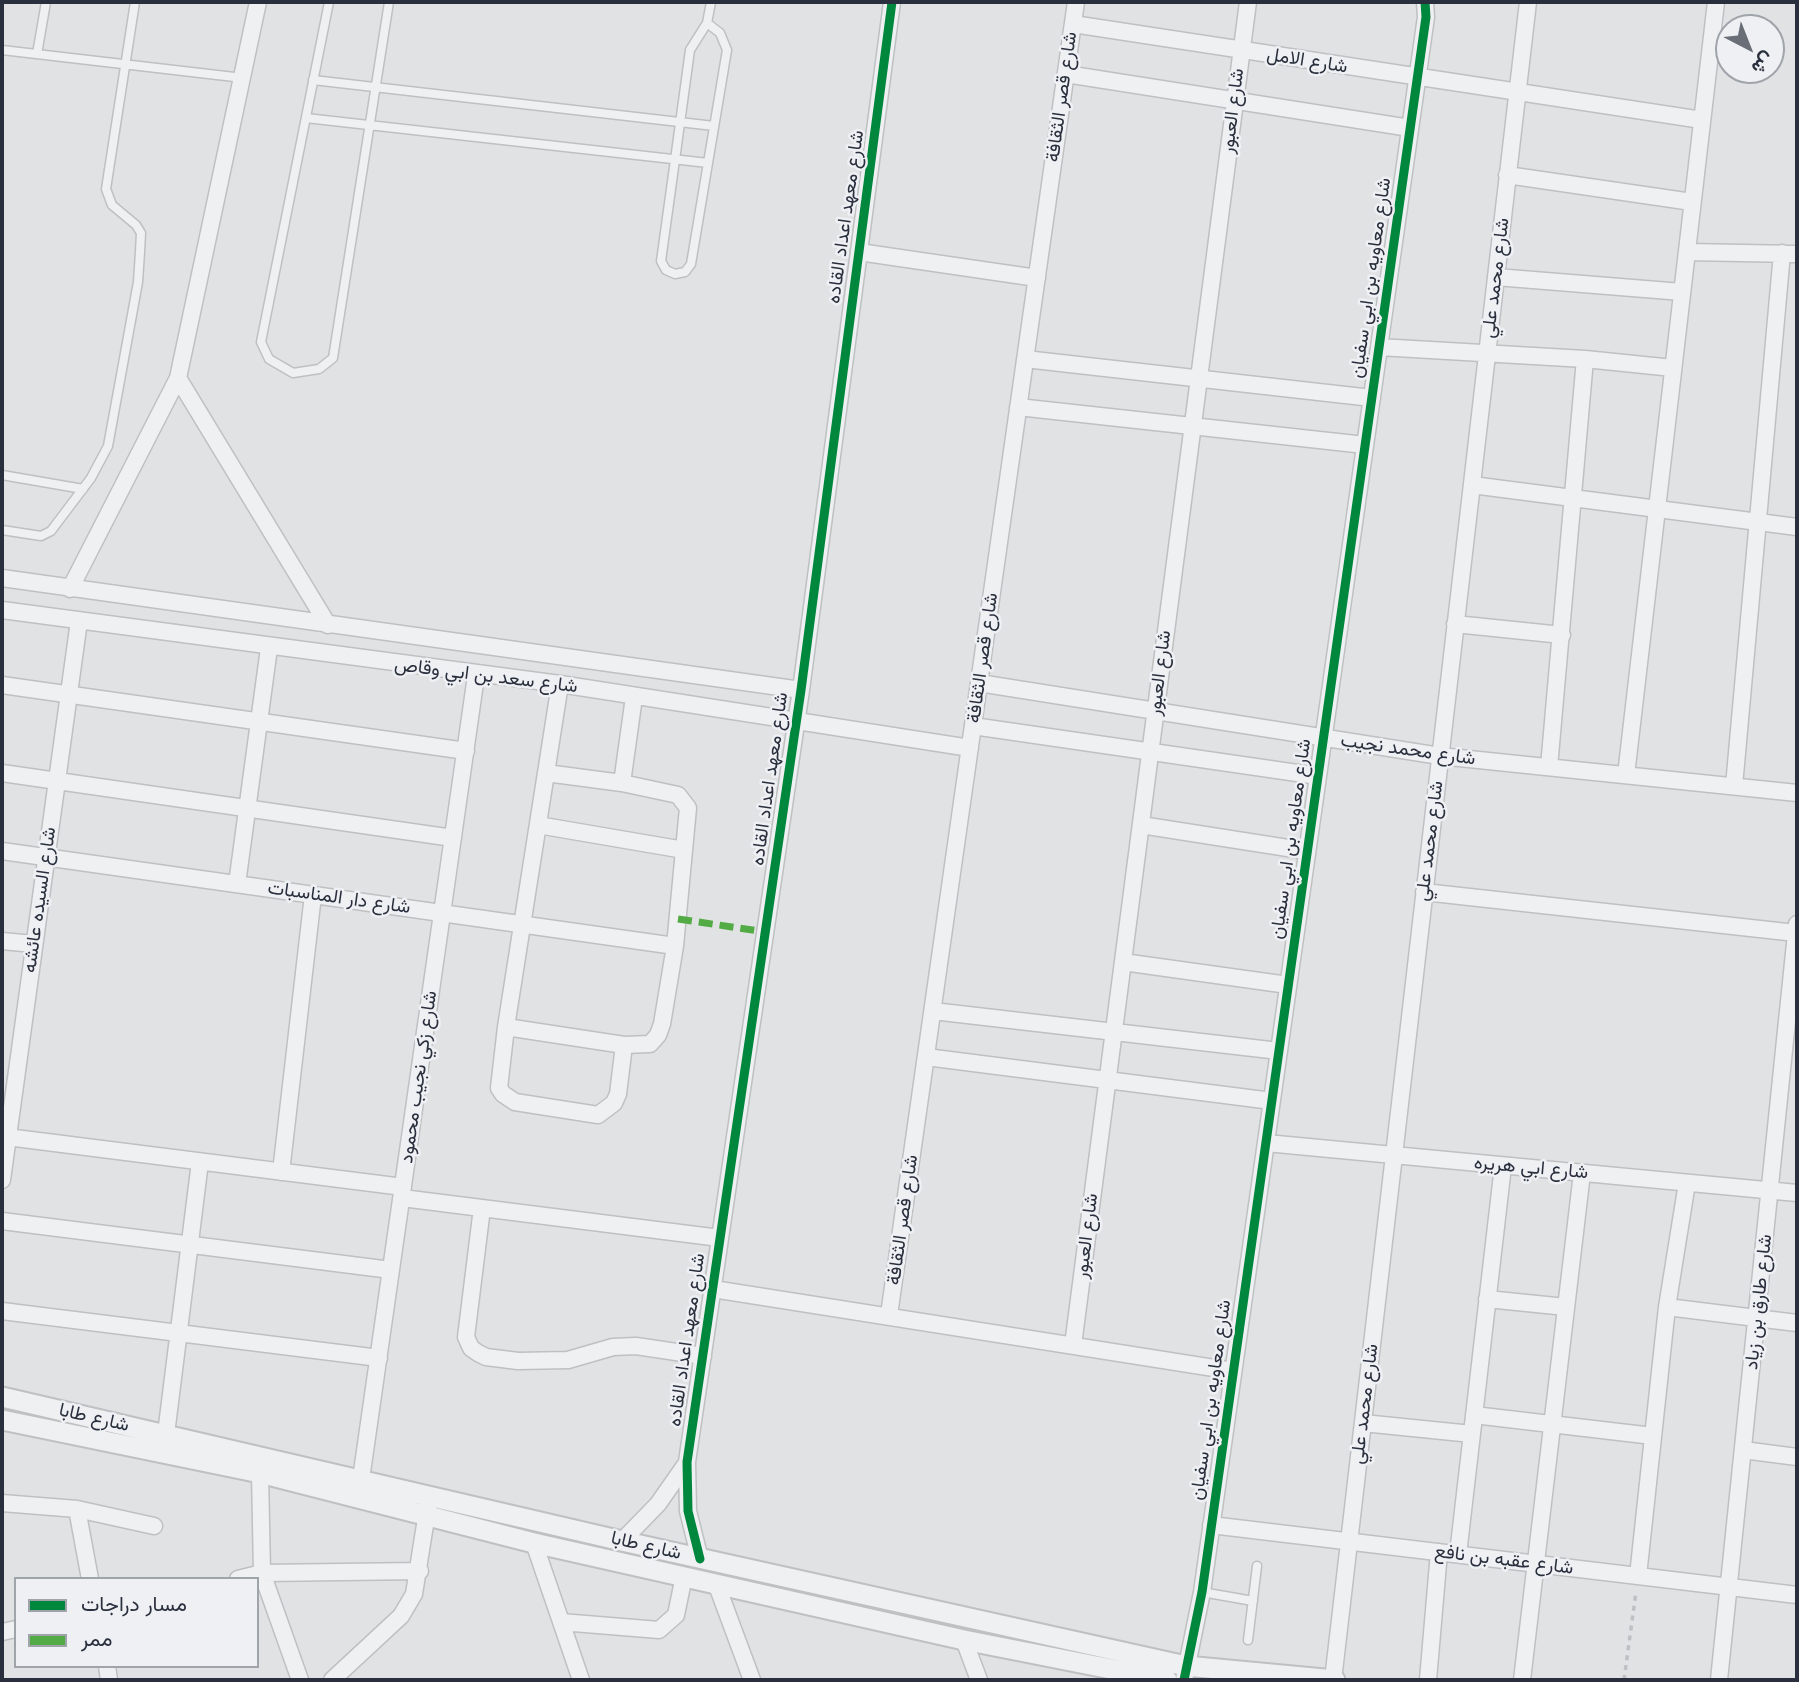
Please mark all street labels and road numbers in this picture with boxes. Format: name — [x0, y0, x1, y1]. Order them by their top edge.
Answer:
street label: شارع قصر الثقافة — [1042, 30, 1082, 164]
street label: شارع الامل — [1265, 43, 1349, 79]
street label: شارع العبور — [1216, 67, 1250, 155]
street label: شارع معهد اعداد القاده — [823, 129, 869, 305]
street label: شارع معاويه بن ابي سفيان — [1346, 176, 1396, 380]
street label: شارع محمد علي — [1477, 216, 1515, 340]
street label: شارع قصر الثقافة — [963, 591, 1003, 725]
street label: شارع العبور — [1143, 629, 1177, 717]
street label: شارع سعد بن ابي وقاص — [393, 653, 579, 699]
street label: شارع معهد اعداد القاده — [747, 691, 793, 867]
street label: شارع محمد نجيب — [1339, 729, 1477, 771]
street label: شارع معاويه بن ابي سفيان — [1266, 737, 1316, 941]
street label: شارع محمد علي — [1411, 779, 1449, 903]
street label: شارع السيده عائشه — [18, 826, 62, 974]
street label: شارع دار المناسبات — [266, 877, 412, 919]
street label: شارع زكي نجيب محمود — [396, 989, 442, 1165]
street label: شارع ابي هريره — [1473, 1152, 1589, 1184]
street label: شارع قصر الثقافة — [883, 1153, 923, 1287]
street label: شارع العبور — [1070, 1192, 1104, 1280]
street label: شارع طارق بن زياد — [1741, 1233, 1777, 1371]
street label: شارع معهد اعداد القاده — [664, 1252, 710, 1428]
street label: شارع معاويه بن ابي سفيان — [1186, 1298, 1236, 1502]
street label: شارع محمد علي — [1346, 1342, 1384, 1466]
street label: شارع طابا — [57, 1399, 131, 1437]
street label: شارع طابا — [609, 1527, 683, 1565]
street label: شارع عقبه بن نافع — [1433, 1540, 1575, 1580]

